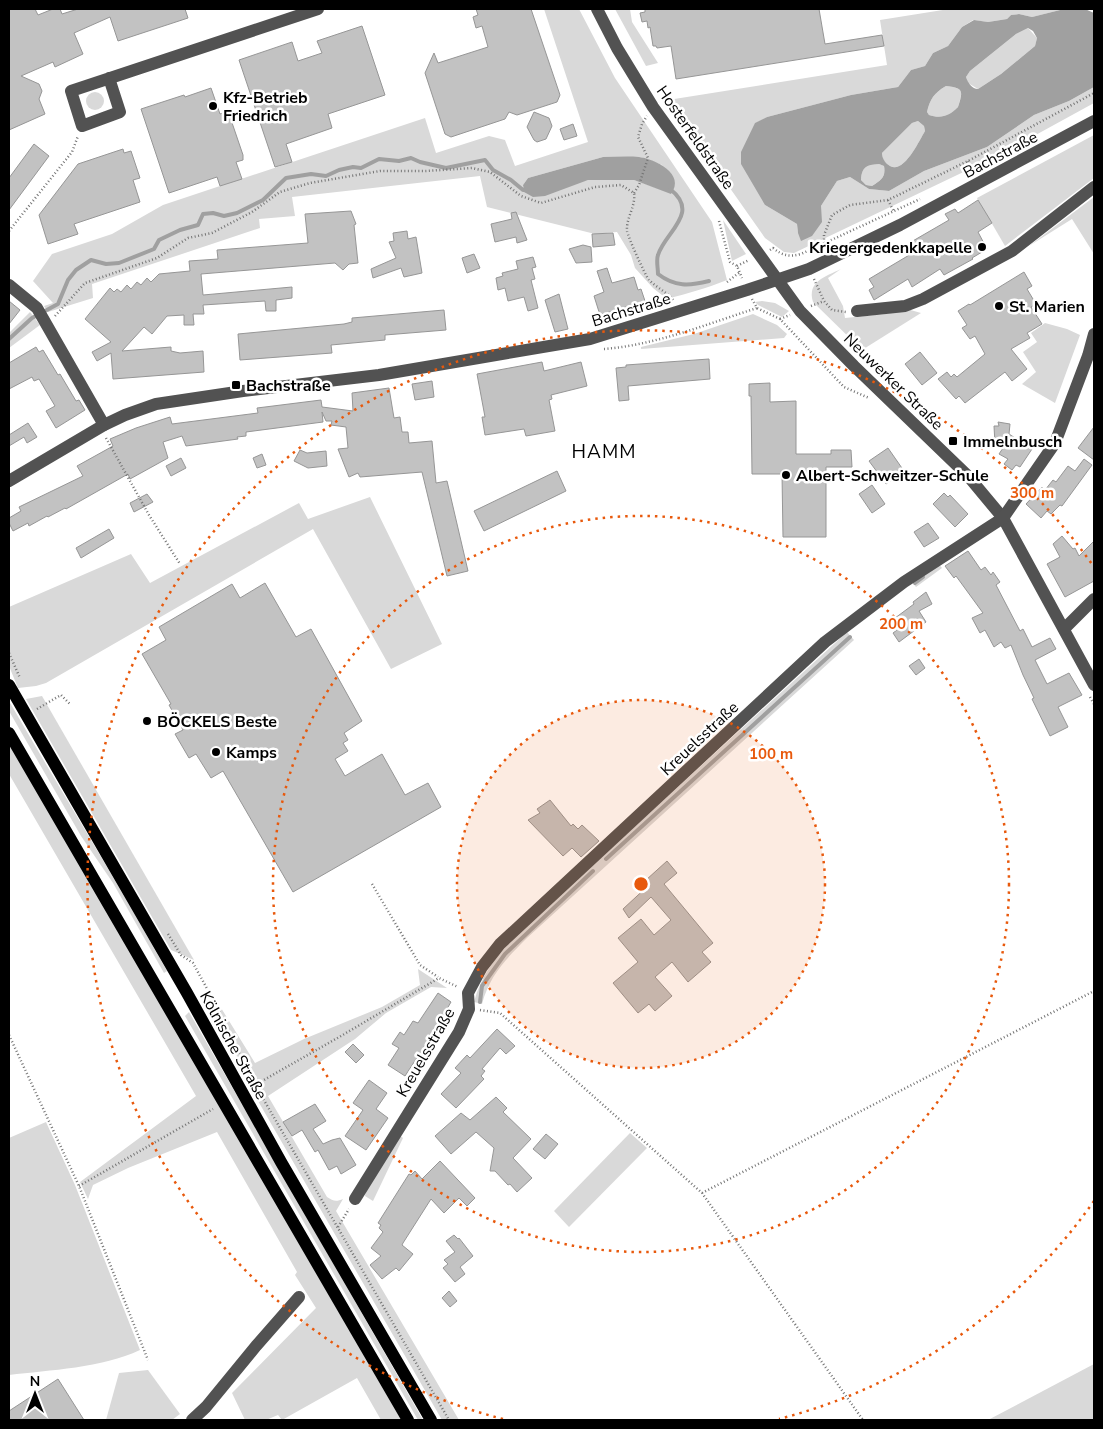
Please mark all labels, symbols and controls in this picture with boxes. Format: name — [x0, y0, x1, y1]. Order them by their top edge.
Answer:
street label: Hosterfeldstraße — [651, 81, 739, 194]
place label: Kfz-Betrieb Friedrich — [223, 87, 308, 127]
marker: Kfz-Betrieb Friedrich — [207, 100, 219, 112]
street label: Bachstraße — [959, 126, 1042, 184]
place label: Kriegergedenkkapelle — [809, 237, 972, 259]
marker: Kriegergedenkkapelle — [976, 241, 988, 253]
street label: Bachstraße — [589, 288, 673, 332]
place label: St. Marien — [1009, 296, 1085, 318]
marker: St. Marien — [993, 300, 1005, 312]
street label: Neuwerker Straße — [839, 328, 948, 435]
place label: Bachstraße — [246, 375, 331, 397]
marker: Bachstraße — [230, 379, 242, 391]
place label: Immelnbusch — [963, 431, 1062, 453]
marker: Immelnbusch — [947, 435, 959, 447]
district label: HAMM — [572, 439, 636, 465]
place label: Albert-Schweitzer-Schule — [796, 465, 989, 487]
marker: Albert-Schweitzer-Schule — [780, 469, 792, 481]
text: 300 m — [1010, 483, 1054, 503]
text: 200 m — [879, 614, 923, 634]
street label: Kreuelsstraße — [656, 697, 744, 781]
place label: BÖCKELS Beste — [157, 711, 277, 733]
marker: BÖCKELS Beste — [141, 715, 153, 727]
place label: Kamps — [226, 742, 277, 764]
text: 100 m — [749, 744, 793, 764]
marker: Kamps — [210, 746, 222, 758]
centre of rings — [632, 875, 650, 893]
street label: Kölnische Straße — [194, 987, 272, 1104]
street label: Kreuelsstraße — [391, 1004, 460, 1101]
north arrow — [10, 1369, 60, 1419]
text: N — [30, 1372, 40, 1391]

